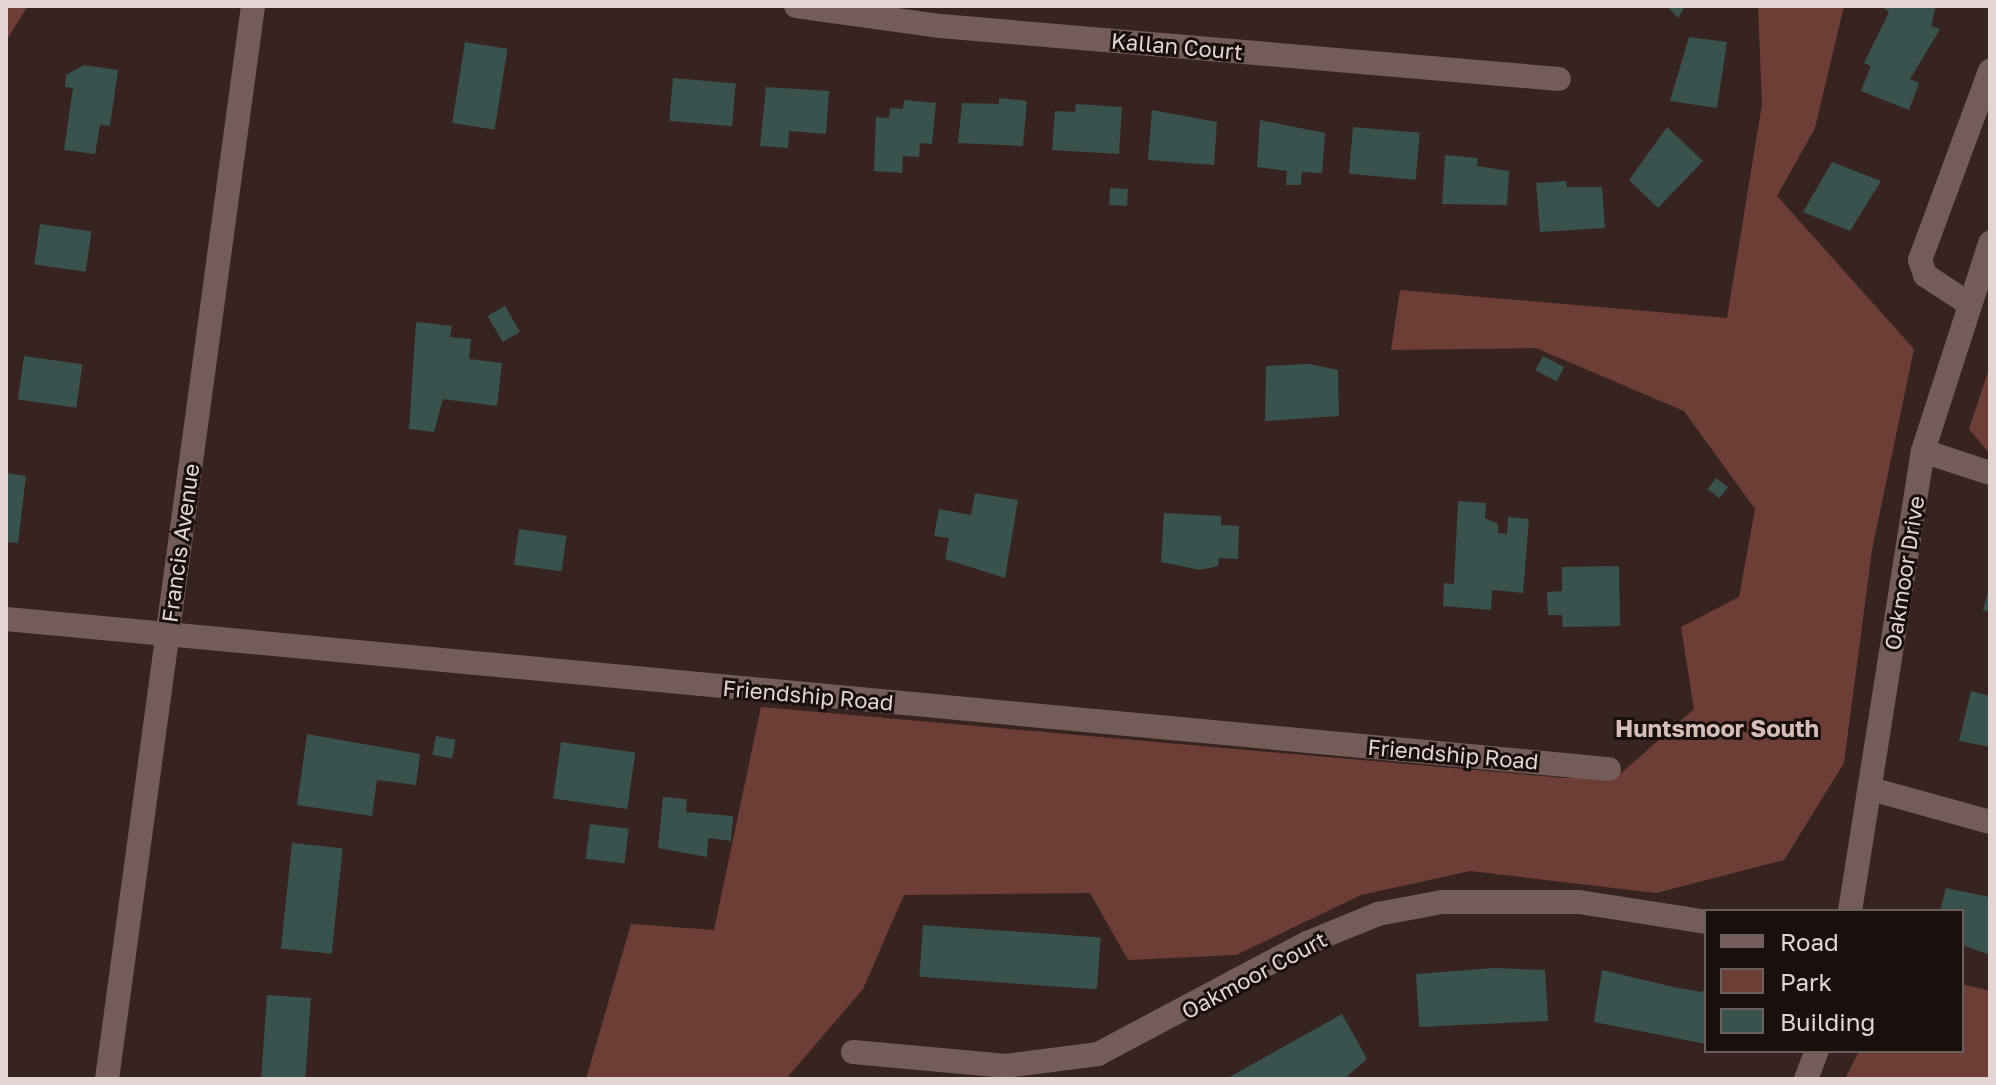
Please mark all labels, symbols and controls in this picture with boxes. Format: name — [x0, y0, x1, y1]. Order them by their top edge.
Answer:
street label: Kallan Court — [1110, 27, 1244, 65]
street label: Francis Avenue — [156, 462, 204, 624]
street label: Oakmoor Drive — [1879, 494, 1929, 652]
street label: Friendship Road — [721, 674, 895, 716]
district label: Huntsmoor South — [1615, 714, 1819, 742]
street label: Friendship Road — [1366, 733, 1540, 775]
legend — [1704, 909, 1964, 1053]
street label: Oakmoor Court — [1177, 926, 1331, 1024]
text: Road — [1780, 927, 1839, 956]
text: Park — [1780, 967, 1832, 996]
text: Building — [1780, 1007, 1875, 1036]

